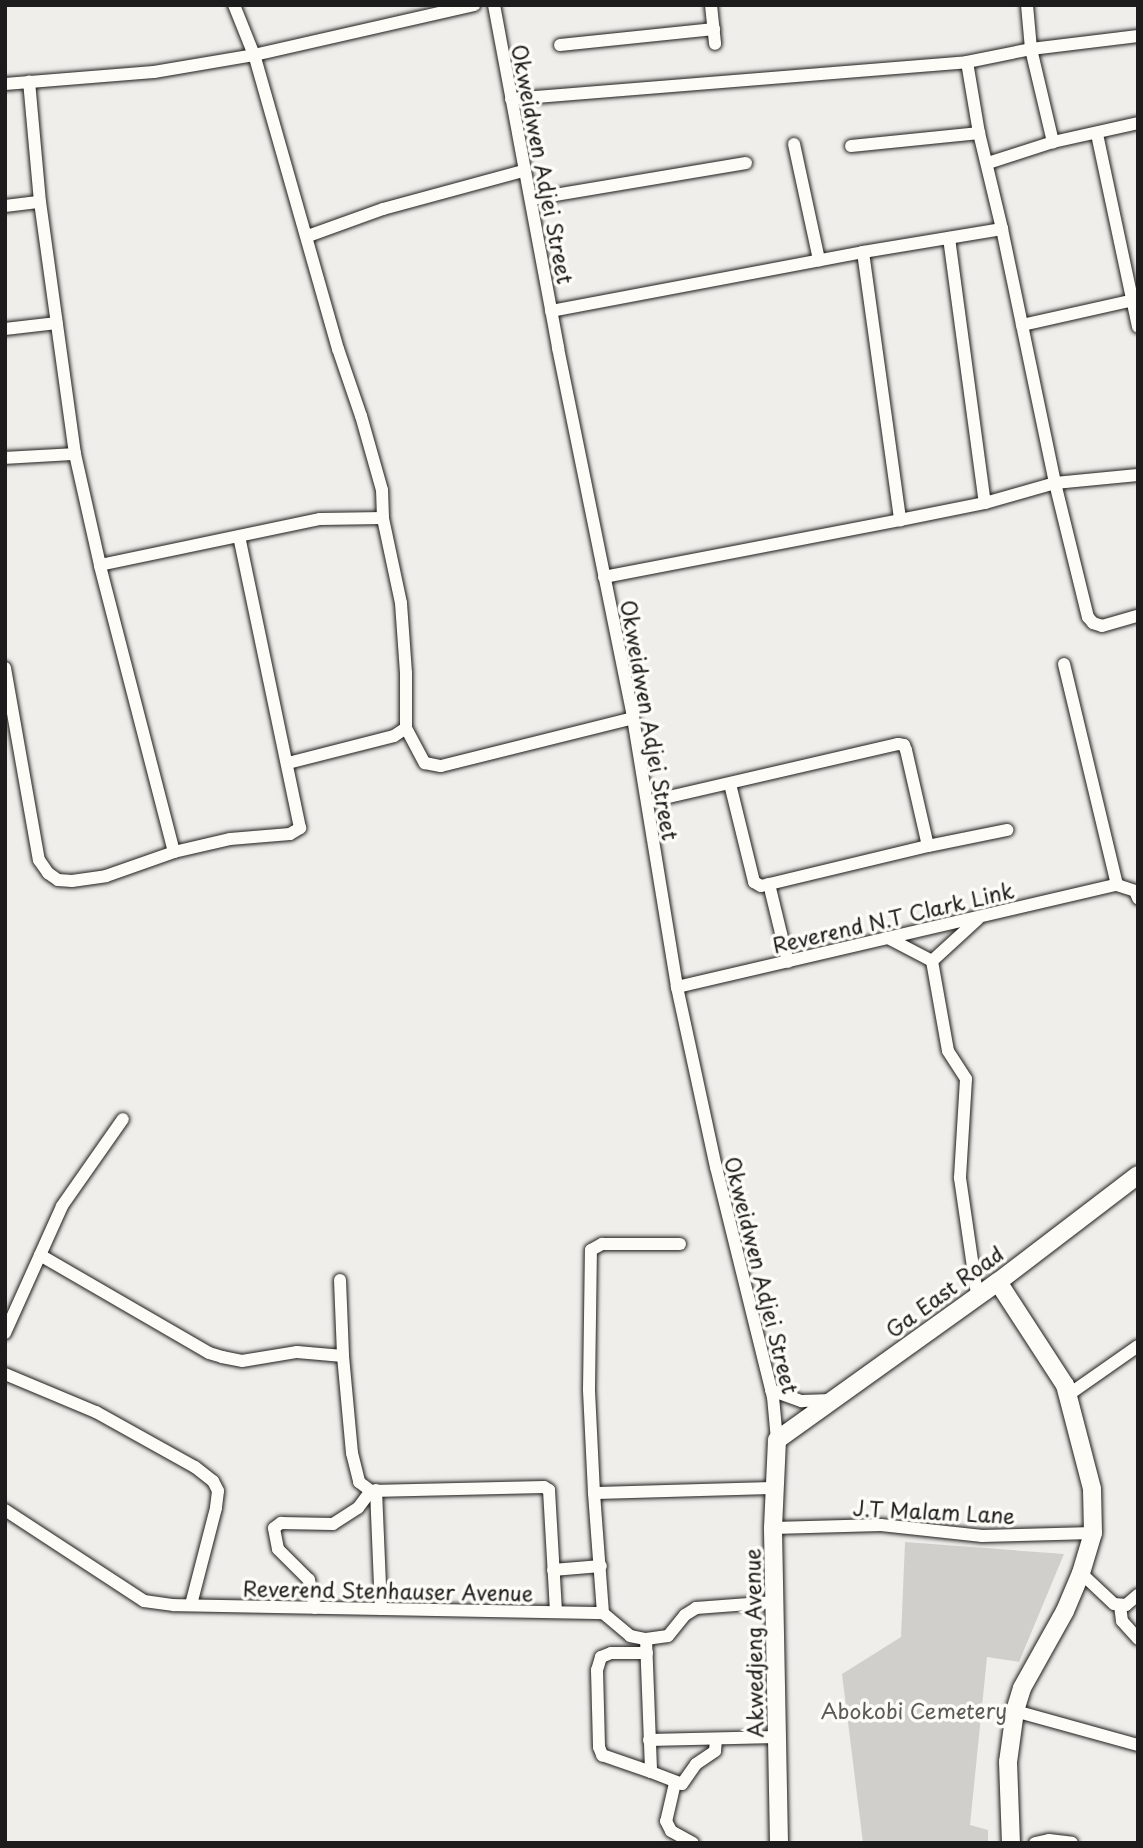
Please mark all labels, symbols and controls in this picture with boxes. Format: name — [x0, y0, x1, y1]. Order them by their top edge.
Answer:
street label: Okweidwen Adjei Street — [507, 42, 579, 286]
street label: Okweidwen Adjei Street — [616, 598, 684, 842]
street label: Reverend N.T Clark Link — [769, 877, 1017, 957]
street label: Okweidwen Adjei Street — [720, 1154, 804, 1396]
street label: Ga East Road — [881, 1240, 1007, 1342]
street label: J.T Malam Lane — [851, 1494, 1017, 1528]
street label: Akwedjeng Avenue — [739, 1548, 767, 1738]
street label: Reverend Stenhauser Avenue — [242, 1575, 534, 1605]
park label: Abokobi Cemetery — [820, 1697, 1008, 1723]

